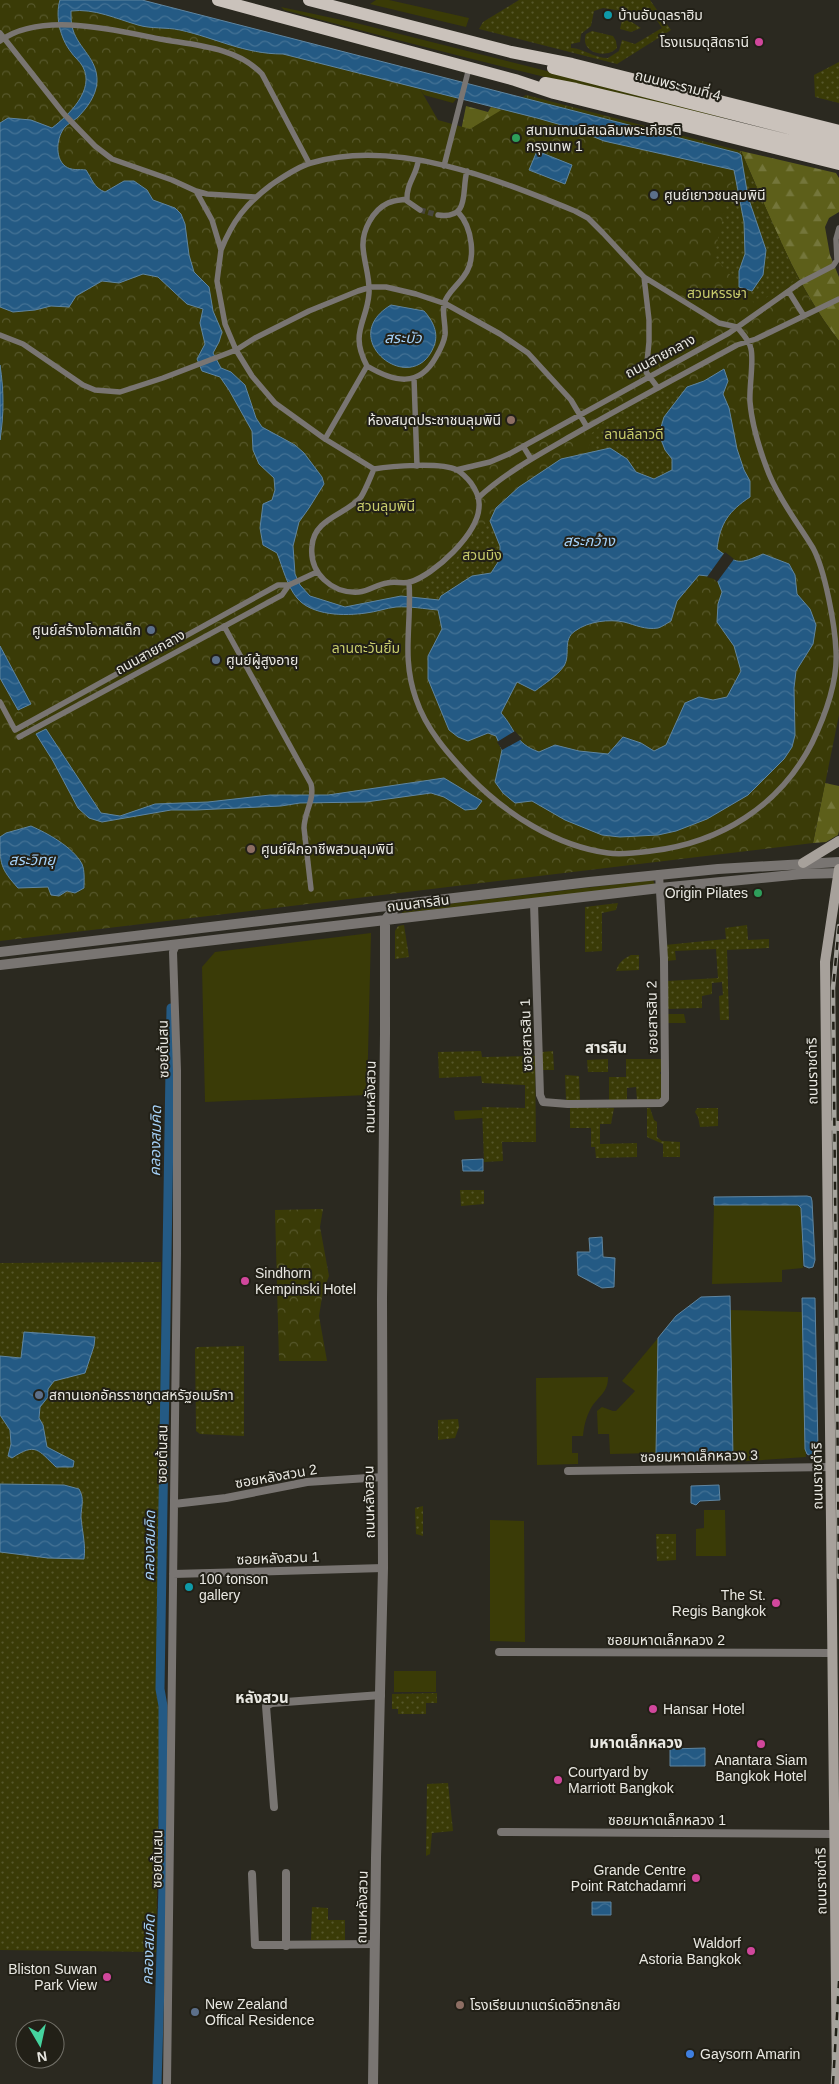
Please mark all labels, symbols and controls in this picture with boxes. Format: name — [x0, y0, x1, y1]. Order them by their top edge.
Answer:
place label: บ้านอับดุลราฮิม — [618, 7, 703, 24]
marker: บ้านอับดุลราฮิม — [602, 9, 614, 21]
place label: โรงแรมดุสิตธานี — [660, 34, 749, 51]
marker: โรงแรมดุสิตธานี — [753, 36, 765, 48]
street label: ถนนพระรามที่ 4 — [633, 65, 723, 103]
place label: สนามเทนนิสเฉลิมพระเกียรติ กรุงเทพ 1 — [526, 122, 682, 155]
marker: สนามเทนนิสเฉลิมพระเกียรติ กรุงเทพ 1 — [510, 132, 522, 144]
place label: ศูนย์เยาวชนลุมพินี — [664, 187, 765, 204]
marker: ศูนย์เยาวชนลุมพินี — [648, 189, 660, 201]
park label: สวนหรรษา — [687, 285, 747, 301]
water label: สระบัว — [384, 329, 422, 346]
street label: ถนนสายกลาง — [622, 331, 698, 381]
place label: ห้องสมุดประชาชนลุมพินี — [367, 412, 501, 429]
marker: ห้องสมุดประชาชนลุมพินี — [505, 414, 517, 426]
park label: ลานลีลาวดี — [604, 426, 664, 442]
park label: สวนลุมพินี — [357, 498, 415, 515]
water label: สระกว้าง — [563, 532, 616, 549]
park label: สวนบึง — [462, 547, 502, 563]
place label: ศูนย์สร้างโอกาสเด็ก — [32, 622, 141, 639]
marker: ศูนย์สร้างโอกาสเด็ก — [145, 624, 157, 636]
street label: ถนนสายกลาง — [112, 626, 188, 678]
park label: ลานตะวันยิ้ม — [332, 639, 400, 656]
place label: ศูนย์ผู้สูงอายุ — [226, 652, 298, 669]
marker: ศูนย์ผู้สูงอายุ — [210, 654, 222, 666]
place label: ศูนย์ฝึกอาชีพสวนลุมพินี — [261, 841, 394, 858]
marker: ศูนย์ฝึกอาชีพสวนลุมพินี — [245, 843, 257, 855]
water label: สระวิทยุ — [9, 851, 56, 869]
place label: Origin Pilates — [665, 885, 748, 901]
marker: Origin Pilates — [752, 887, 764, 899]
street label: ถนนสารสิน — [386, 891, 450, 915]
street label: ซอยสารสิน 2 — [643, 980, 661, 1054]
street label: ซอยสารสิน 1 — [517, 998, 535, 1072]
street label: ซอยต้นสน — [154, 1020, 172, 1078]
street label: ถนนราชดำริ — [803, 1037, 821, 1105]
district label: สารสิน — [585, 1039, 627, 1056]
street label: ถนนหลังสวน — [361, 1060, 379, 1134]
water label: คลองสมคิด — [146, 1105, 164, 1176]
place label: Sindhorn Kempinski Hotel — [255, 1265, 356, 1297]
marker: Sindhorn Kempinski Hotel — [239, 1275, 251, 1287]
place label: สถานเอกอัครราชทูตสหรัฐอเมริกา — [49, 1387, 234, 1404]
marker: สถานเอกอัครราชทูตสหรัฐอเมริกา — [33, 1389, 45, 1401]
street label: ซอยต้นสน — [153, 1425, 171, 1483]
street label: ถนนราชดำริ — [808, 1442, 826, 1510]
street label: ซอยมหาดเล็กหลวง 3 — [640, 1447, 758, 1465]
street label: ซอยหลังสวน 2 — [234, 1461, 318, 1491]
street label: ถนนหลังสวน — [360, 1465, 378, 1539]
water label: คลองสมคิด — [140, 1510, 158, 1581]
street label: ซอยหลังสวน 1 — [236, 1549, 320, 1567]
place label: 100 tonson gallery — [199, 1571, 268, 1603]
marker: 100 tonson gallery — [183, 1581, 195, 1593]
place label: The St. Regis Bangkok — [672, 1587, 767, 1619]
marker: The St. Regis Bangkok — [770, 1597, 782, 1609]
street label: ซอยมหาดเล็กหลวง 2 — [607, 1632, 725, 1648]
district label: หลังสวน — [235, 1689, 289, 1706]
place label: Hansar Hotel — [663, 1701, 745, 1717]
marker: Hansar Hotel — [647, 1703, 659, 1715]
district label: มหาดเล็กหลวง — [589, 1734, 683, 1751]
marker: Anantara Siam Bangkok Hotel — [755, 1738, 767, 1750]
place label: Anantara Siam Bangkok Hotel — [715, 1752, 807, 1784]
place label: Courtyard by Marriott Bangkok — [568, 1764, 675, 1796]
marker: Courtyard by Marriott Bangkok — [552, 1774, 564, 1786]
street label: ซอยมหาดเล็กหลวง 1 — [608, 1812, 726, 1828]
street label: ซอยต้นสน — [148, 1830, 166, 1888]
street label: ถนนราชดำริ — [812, 1847, 830, 1915]
place label: Grande Centre Point Ratchadamri — [571, 1862, 686, 1894]
street label: ถนนหลังสวน — [353, 1870, 371, 1944]
marker: Grande Centre Point Ratchadamri — [690, 1872, 702, 1884]
water label: คลองสมคิด — [138, 1914, 158, 1986]
place label: Waldorf Astoria Bangkok — [639, 1935, 742, 1967]
marker: Waldorf Astoria Bangkok — [745, 1945, 757, 1957]
place label: Bliston Suwan Park View — [8, 1961, 98, 1993]
marker: Bliston Suwan Park View — [101, 1971, 113, 1983]
place label: New Zealand Offical Residence — [205, 1996, 315, 2028]
place label: โรงเรียนมาแตร์เดอีวิทยาลัย — [470, 1997, 620, 2013]
marker: โรงเรียนมาแตร์เดอีวิทยาลัย — [454, 1999, 466, 2011]
marker: New Zealand Offical Residence — [189, 2006, 201, 2018]
north arrow — [15, 2019, 65, 2069]
place label: Gaysorn Amarin — [700, 2046, 800, 2062]
text: N — [36, 2048, 48, 2066]
marker: Gaysorn Amarin — [684, 2048, 696, 2060]

